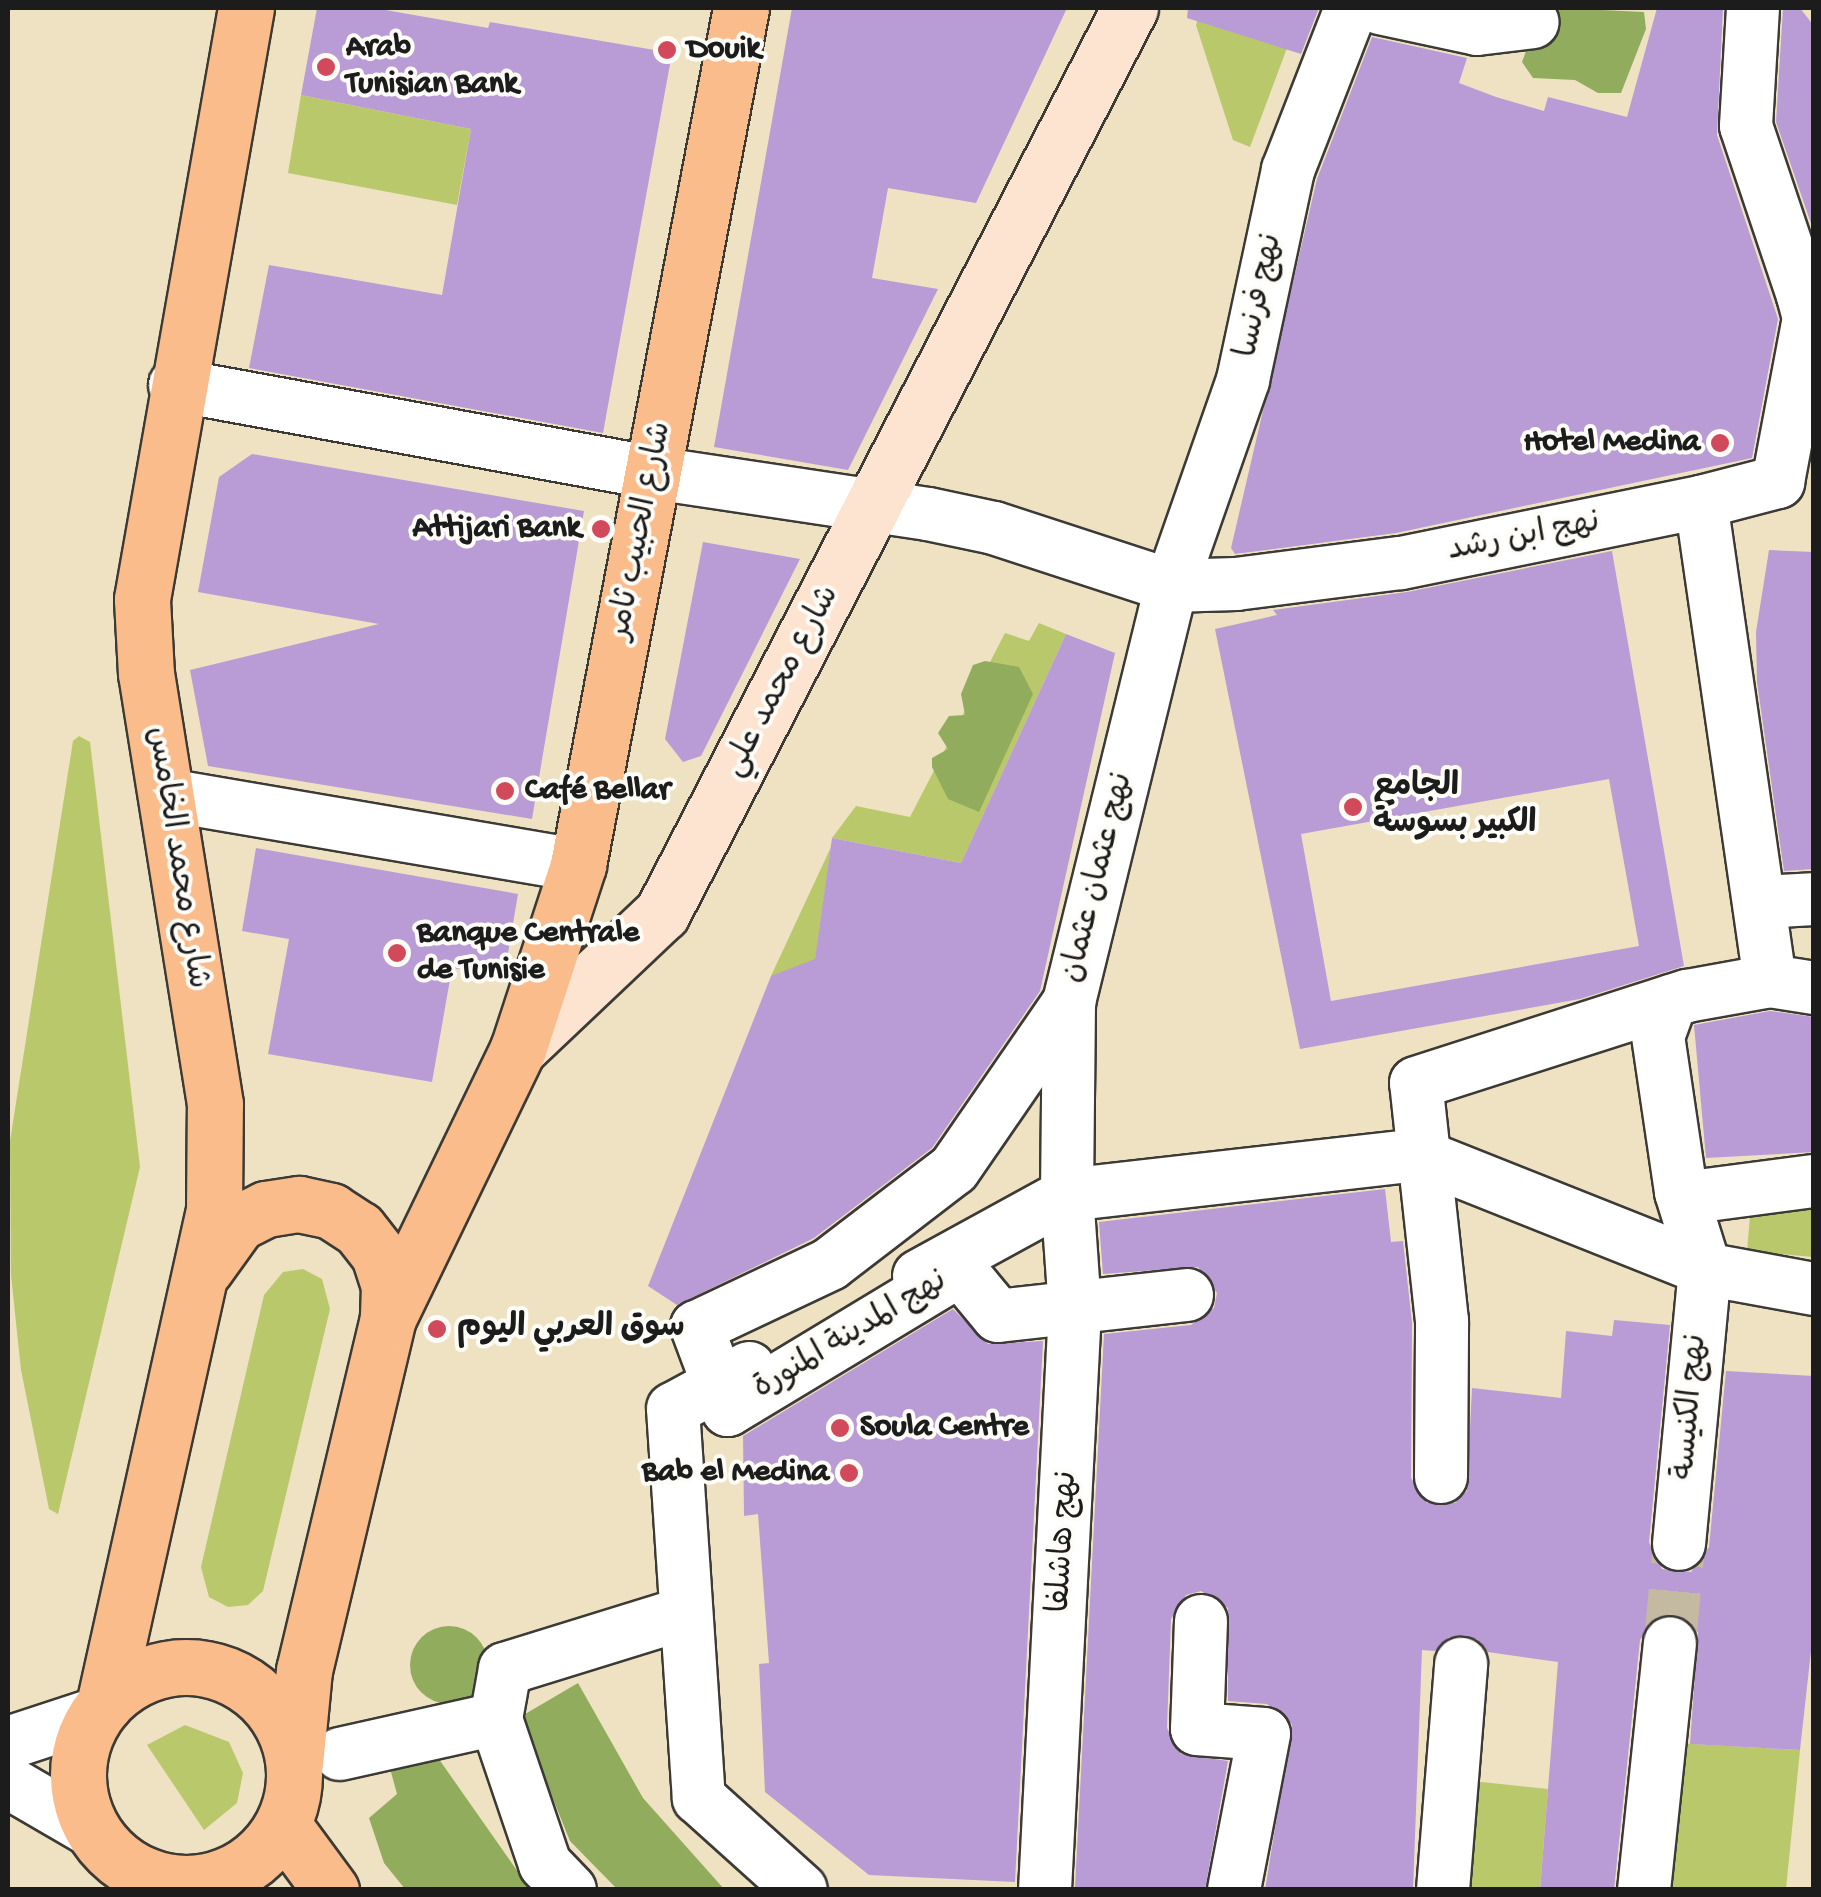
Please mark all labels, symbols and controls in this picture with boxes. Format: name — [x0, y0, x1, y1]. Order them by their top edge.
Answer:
place label: Arab Tunisian Bank — [346, 30, 518, 105]
place label: Douik — [687, 31, 761, 69]
marker: Douik — [656, 39, 678, 61]
marker: Arab Tunisian Bank — [315, 56, 337, 78]
street label: نهج فرنسا — [1229, 230, 1293, 362]
street label: شارع الحبيب ثامر — [602, 419, 682, 643]
place label: Hotel Medina — [1524, 424, 1700, 462]
marker: Hotel Medina — [1709, 432, 1731, 454]
street label: نهج ابن رشد — [1445, 504, 1603, 572]
place label: Attijari Bank — [413, 510, 581, 548]
marker: Attijari Bank — [590, 518, 612, 540]
street label: شارع محمد علي — [716, 580, 850, 784]
street label: شارع محمد الخامس — [136, 724, 216, 992]
street label: نهج عثمان عثمان — [1054, 769, 1144, 987]
place label: الجامع الكبير بسوسة — [1373, 770, 1536, 845]
place label: Café Bellar — [525, 772, 670, 810]
marker: Café Bellar — [494, 780, 516, 802]
marker: الجامع الكبير بسوسة — [1342, 796, 1364, 818]
place label: Banque Centrale de Tunisie — [417, 916, 639, 991]
marker: Banque Centrale de Tunisie — [386, 942, 408, 964]
street label: نهج المدينة المنورة — [747, 1263, 955, 1409]
place label: سوق العربي اليوم — [457, 1310, 685, 1348]
marker: سوق العربي اليوم — [426, 1318, 448, 1340]
street label: نهج الكنيسة — [1667, 1333, 1717, 1481]
place label: Soula Centre — [860, 1409, 1029, 1447]
marker: Soula Centre — [829, 1417, 851, 1439]
place label: Bab el Medina — [642, 1454, 829, 1492]
marker: Bab el Medina — [838, 1462, 860, 1484]
street label: نهج هاشلفا — [1042, 1470, 1088, 1614]

